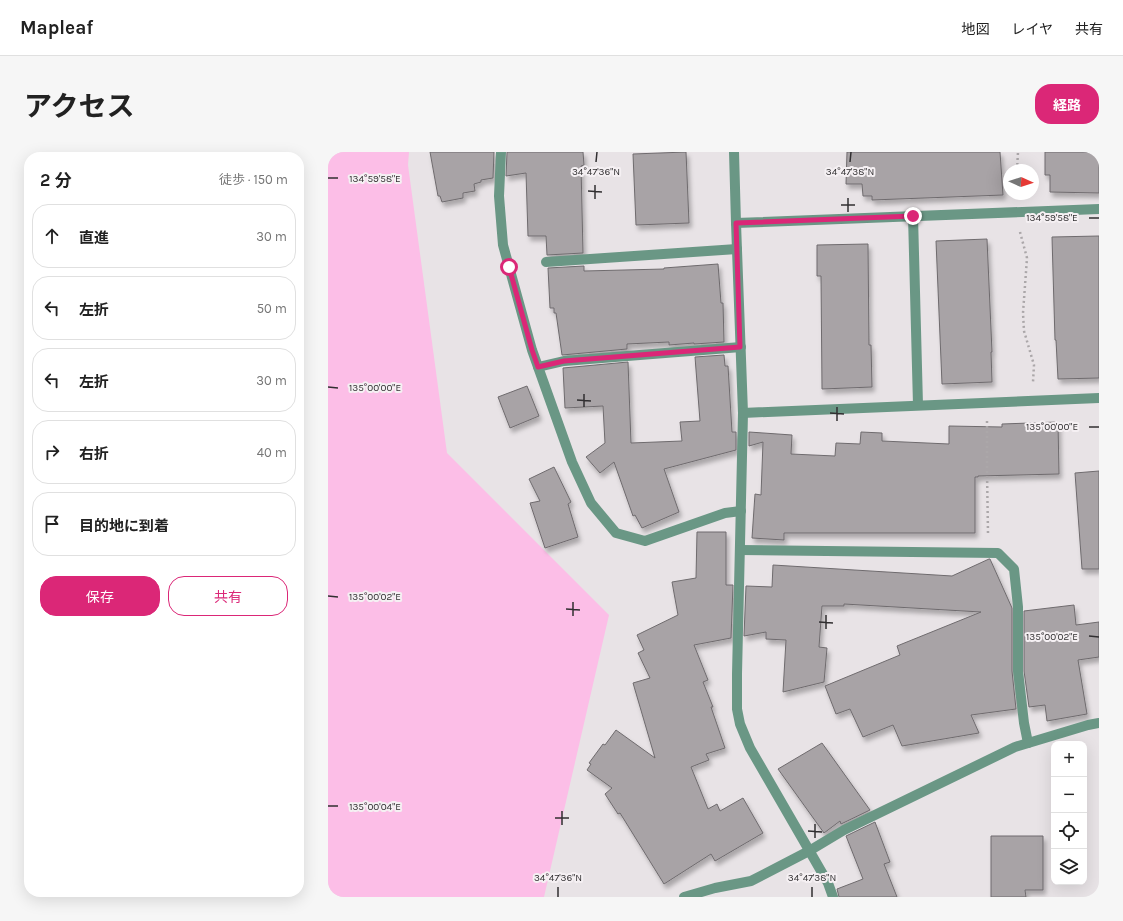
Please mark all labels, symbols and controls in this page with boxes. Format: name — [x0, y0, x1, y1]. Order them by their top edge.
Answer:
text: Mapleaf — [20, 17, 93, 39]
text: 地図 — [961, 21, 989, 38]
text: レイヤ — [1011, 21, 1053, 38]
text: 共有 — [1075, 21, 1103, 38]
button: 経路 — [1035, 84, 1099, 124]
text: アクセス — [24, 90, 135, 123]
north arrow — [1003, 164, 1039, 200]
text: 34°47'36"N — [572, 166, 620, 178]
text: 34°47'38"N — [826, 166, 874, 178]
text: 2 分 — [40, 170, 72, 190]
text: 徒歩 · 150 m — [219, 172, 288, 187]
text: 134°59'58"E — [349, 173, 401, 185]
route end — [904, 207, 922, 225]
text: 134°59'58"E — [1026, 212, 1078, 224]
icon: ahead — [41, 225, 63, 247]
text: 直進 — [79, 229, 109, 247]
text: 30 m — [256, 229, 287, 244]
route start — [500, 258, 518, 276]
icon: left — [41, 297, 63, 319]
text: 左折 — [79, 301, 109, 319]
text: 50 m — [257, 301, 287, 316]
icon: left — [41, 369, 63, 391]
text: 左折 — [79, 373, 109, 391]
text: 30 m — [256, 373, 287, 388]
text: 135°00'00"E — [349, 382, 401, 394]
text: 135°00'00"E — [1026, 421, 1078, 433]
icon: right — [41, 441, 63, 463]
text: 右折 — [79, 445, 109, 463]
text: 40 m — [257, 445, 287, 460]
icon: arrive — [41, 513, 63, 535]
text: 目的地に到着 — [79, 517, 169, 535]
button: 保存 — [40, 576, 160, 616]
button: 共有 — [168, 576, 288, 616]
text: 135°00'02"E — [349, 591, 401, 603]
text: 135°00'02"E — [1026, 631, 1078, 643]
map controls — [1051, 741, 1087, 885]
button: + — [1051, 741, 1087, 777]
button: − — [1051, 777, 1087, 813]
text: 135°00'04"E — [349, 801, 401, 813]
button: locate — [1051, 813, 1087, 849]
button: layers — [1051, 849, 1087, 885]
text: 34°47'36"N — [534, 872, 582, 884]
text: 34°47'38"N — [788, 872, 836, 884]

